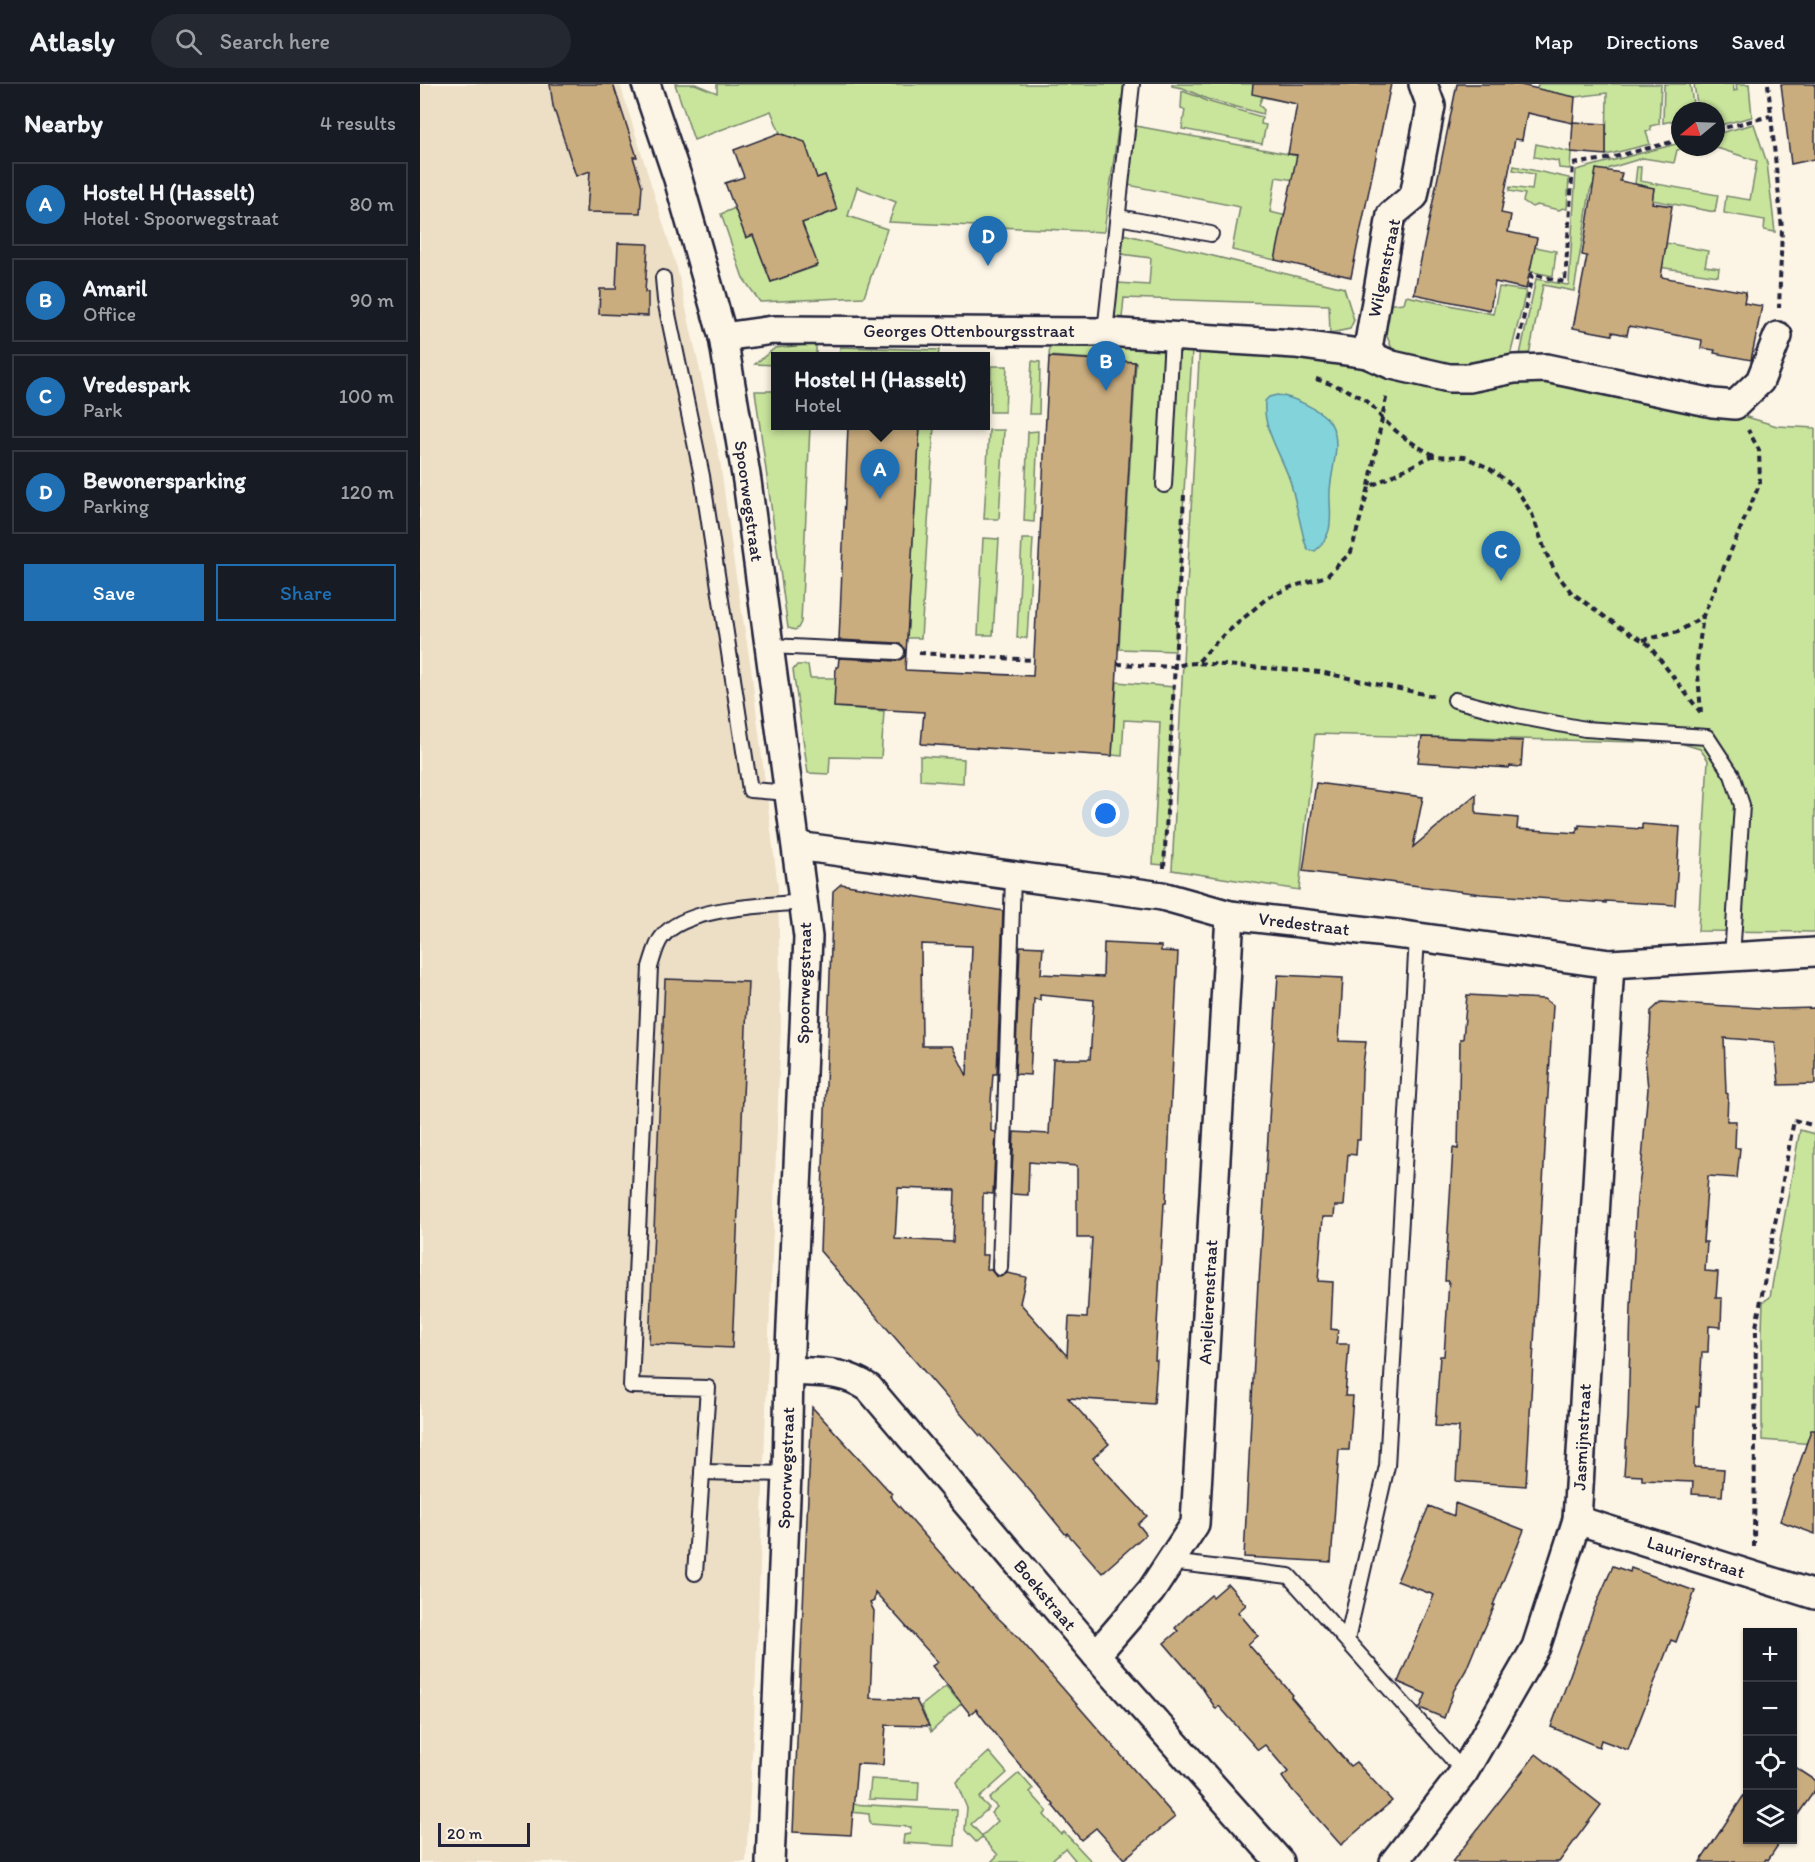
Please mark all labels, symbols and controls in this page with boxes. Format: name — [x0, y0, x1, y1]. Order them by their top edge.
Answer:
search box — [151, 14, 571, 68]
text: Atlasly — [30, 24, 115, 58]
icon: search — [172, 25, 205, 58]
text: Search here — [220, 28, 330, 55]
text: Map — [1535, 29, 1573, 54]
text: Directions — [1606, 29, 1698, 54]
text: Saved — [1731, 29, 1785, 54]
north arrow — [1671, 102, 1725, 156]
text: Nearby — [24, 107, 103, 139]
text: 4 results — [320, 111, 396, 135]
text: Hostel H (Hasselt) — [83, 179, 255, 206]
text: A — [39, 192, 52, 216]
text: 80 m — [349, 192, 394, 216]
text: Hotel · Spoorwegstraat — [83, 206, 279, 230]
pin: D — [968, 216, 1008, 266]
street label: Wilgenstraat — [1363, 216, 1405, 319]
text: Amaril — [83, 275, 147, 302]
text: B — [39, 288, 52, 312]
text: 90 m — [350, 288, 394, 312]
text: Office — [83, 302, 136, 326]
street label: Georges Ottenbourgsstraat — [863, 320, 1075, 342]
pin: B — [1086, 342, 1126, 391]
popup — [771, 352, 990, 430]
text: Hostel H (Hasselt) — [795, 366, 966, 393]
text: Vredespark — [83, 371, 190, 398]
text: C — [39, 384, 52, 408]
text: 100 m — [339, 384, 394, 408]
text: Hotel — [795, 393, 841, 417]
text: Park — [83, 398, 122, 422]
street label: Spoorwegstraat — [730, 439, 768, 563]
pin: A — [860, 450, 900, 499]
text: Bewonersparking — [83, 467, 246, 494]
text: D — [39, 480, 52, 504]
text: 120 m — [341, 480, 394, 504]
text: Parking — [83, 494, 149, 518]
pin: C — [1482, 532, 1520, 581]
button: Save — [24, 564, 204, 621]
button: Share — [216, 564, 396, 621]
your location — [1091, 799, 1120, 828]
street label: Vredestraat — [1257, 907, 1351, 941]
street label: Spoorwegstraat — [792, 922, 816, 1044]
street label: Anjelierenstraat — [1194, 1239, 1222, 1365]
street label: Jasmijnstraat — [1568, 1383, 1596, 1491]
street label: Spoorwegstraat — [773, 1406, 799, 1529]
street label: Laurierstraat — [1644, 1531, 1748, 1583]
street label: Boekstraat — [1009, 1555, 1081, 1635]
map controls — [1743, 1628, 1797, 1844]
button: + — [1743, 1628, 1797, 1682]
button: − — [1743, 1682, 1797, 1736]
button: locate — [1743, 1736, 1797, 1790]
button: layers — [1743, 1790, 1797, 1844]
scale bar — [438, 1820, 530, 1848]
text: 20 m — [447, 1824, 482, 1843]

